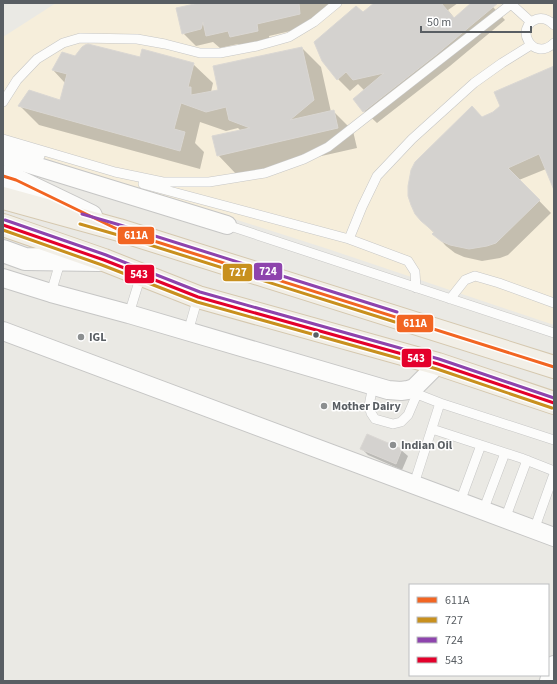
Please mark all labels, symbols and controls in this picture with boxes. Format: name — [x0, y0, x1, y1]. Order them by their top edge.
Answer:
scale bar — [421, 8, 531, 34]
text: 50 m — [427, 14, 451, 31]
line badge: 611A — [117, 226, 155, 245]
text: 611A — [124, 228, 149, 243]
line badge: 724 — [253, 262, 283, 281]
line badge: 727 — [222, 263, 253, 282]
line badge: 543 — [124, 264, 155, 284]
text: 724 — [259, 264, 277, 279]
text: 727 — [229, 265, 247, 280]
text: 543 — [130, 267, 148, 282]
line badge: 611A — [396, 314, 434, 333]
text: 611A — [403, 316, 428, 331]
place label: IGL — [89, 329, 106, 346]
unlabelled marker — [311, 330, 321, 340]
marker: IGL — [76, 332, 86, 342]
line badge: 543 — [401, 348, 432, 368]
text: 543 — [407, 351, 425, 366]
place label: Mother Dairy — [332, 398, 401, 415]
marker: Mother Dairy — [319, 401, 329, 411]
place label: Indian Oil — [401, 437, 453, 454]
marker: Indian Oil — [388, 440, 398, 450]
legend — [409, 584, 549, 676]
text: 611A — [445, 592, 470, 609]
text: 727 — [445, 612, 463, 629]
text: 724 — [445, 632, 463, 649]
text: 543 — [445, 652, 463, 669]

